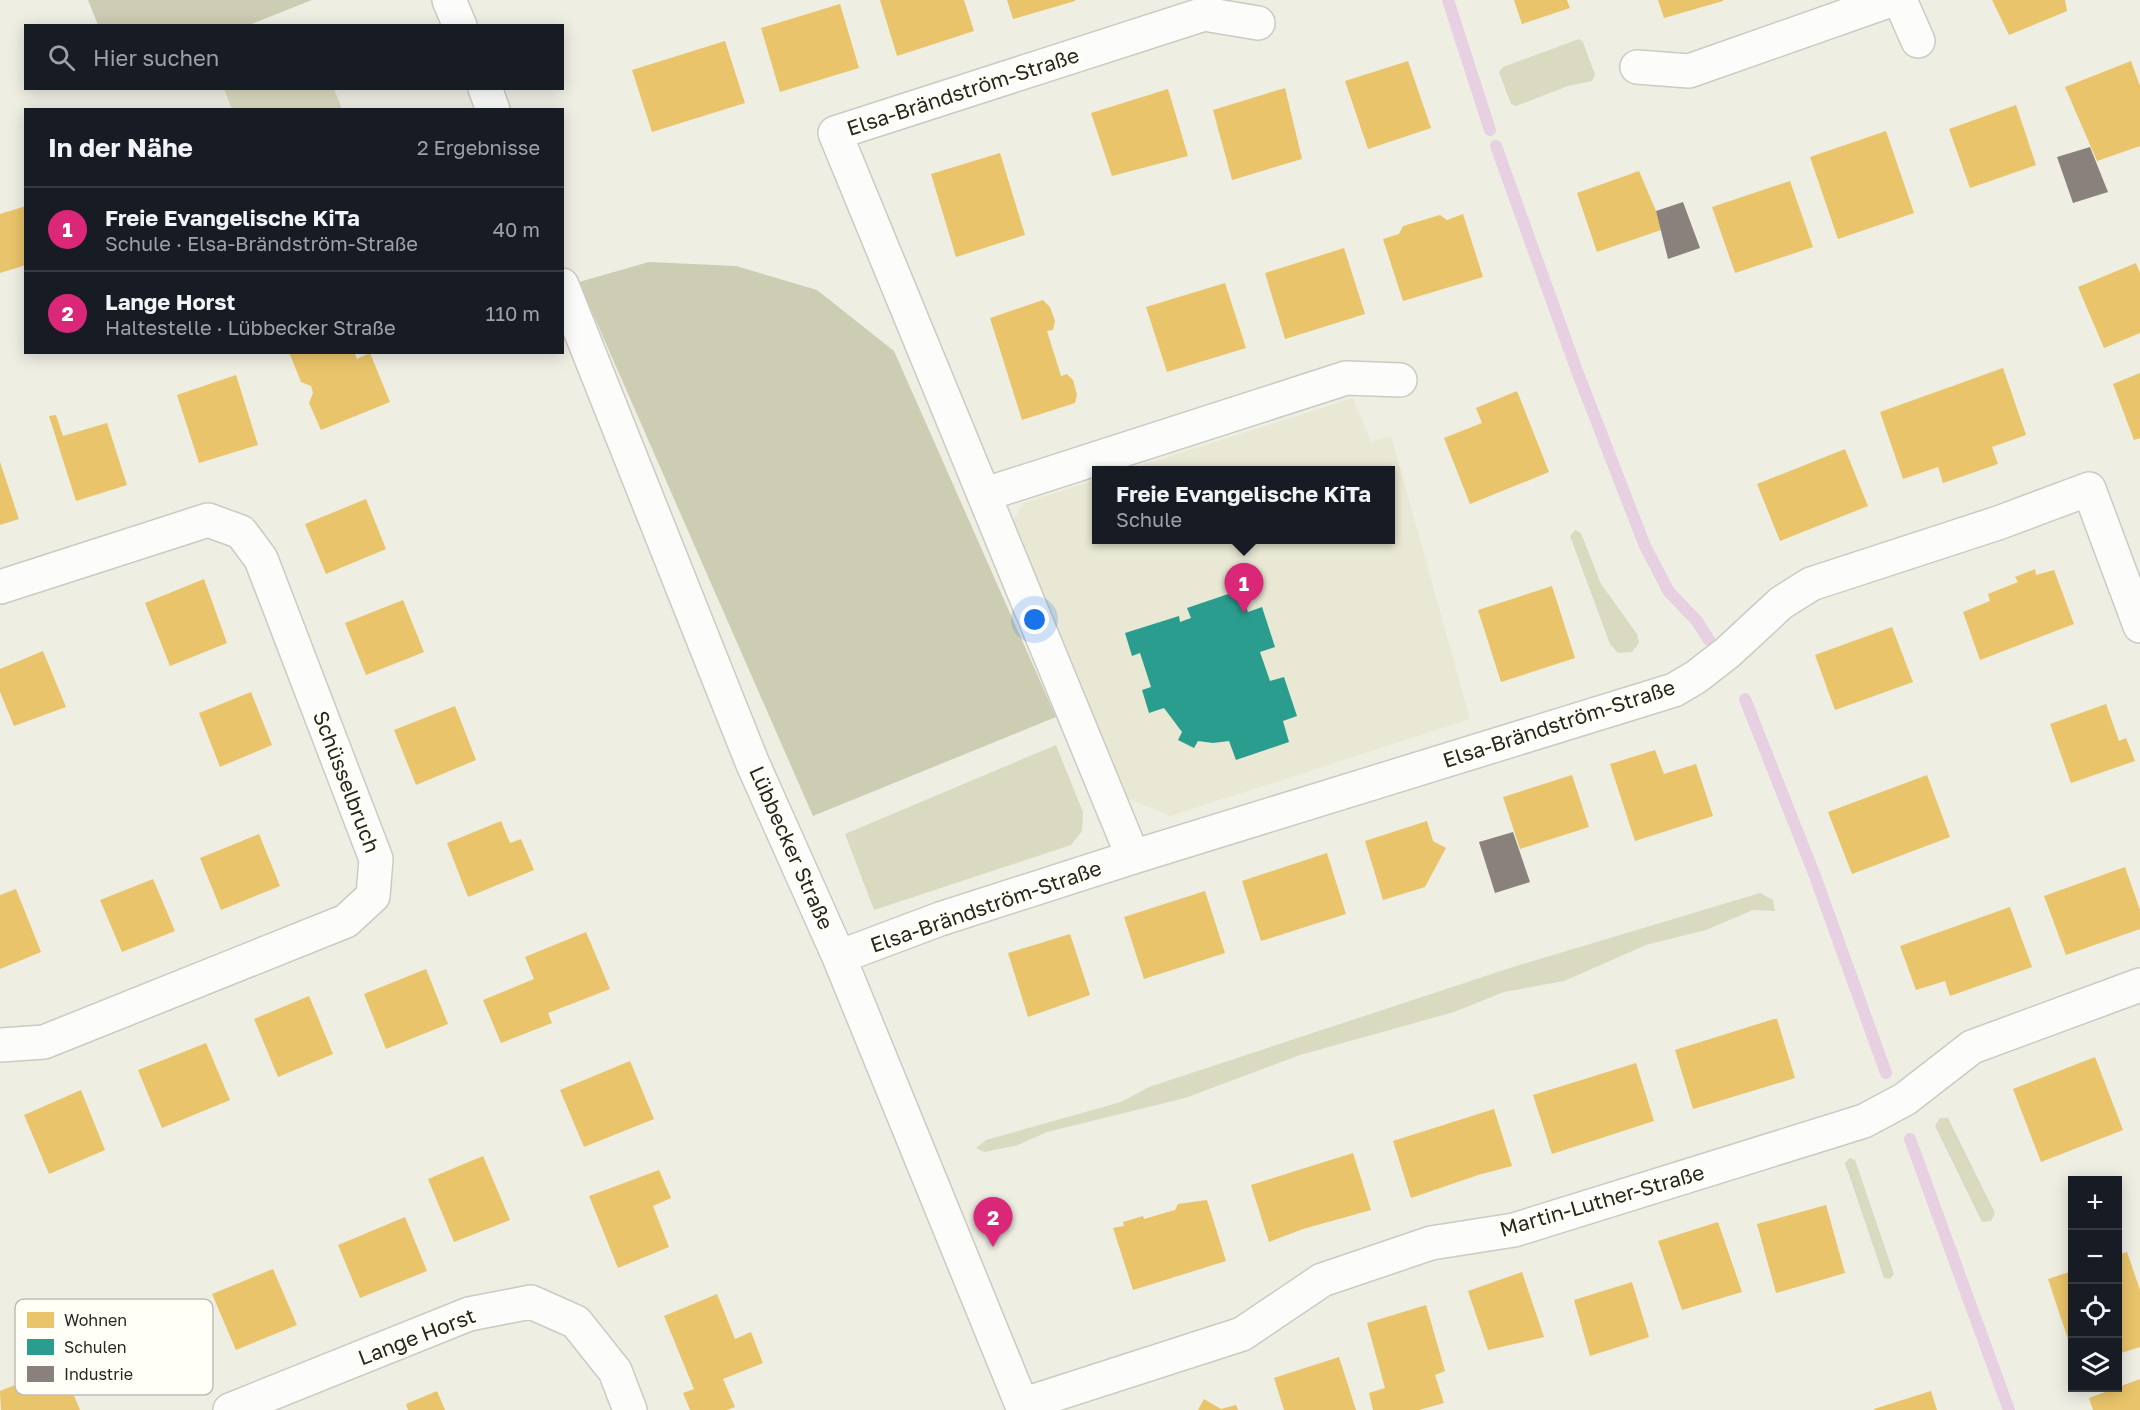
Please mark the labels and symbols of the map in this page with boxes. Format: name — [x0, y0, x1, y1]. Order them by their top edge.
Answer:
street label: Elsa-Brändström-Straße — [843, 41, 1082, 141]
pin: 1 — [1224, 564, 1264, 613]
your location — [1020, 605, 1049, 634]
street label: Elsa-Brändström-Straße — [1439, 673, 1678, 773]
street label: Schüsselbruch — [308, 707, 386, 856]
street label: Lübbecker Straße — [744, 762, 840, 933]
street label: Elsa-Brändström-Straße — [867, 854, 1105, 958]
street label: Martin-Luther-Straße — [1496, 1158, 1707, 1242]
pin: 2 — [974, 1198, 1012, 1247]
legend — [15, 1299, 213, 1395]
street label: Lange Horst — [354, 1302, 479, 1370]
text: Wohnen — [64, 1310, 127, 1330]
text: Schulen — [64, 1337, 127, 1357]
text: Industrie — [64, 1364, 133, 1384]

